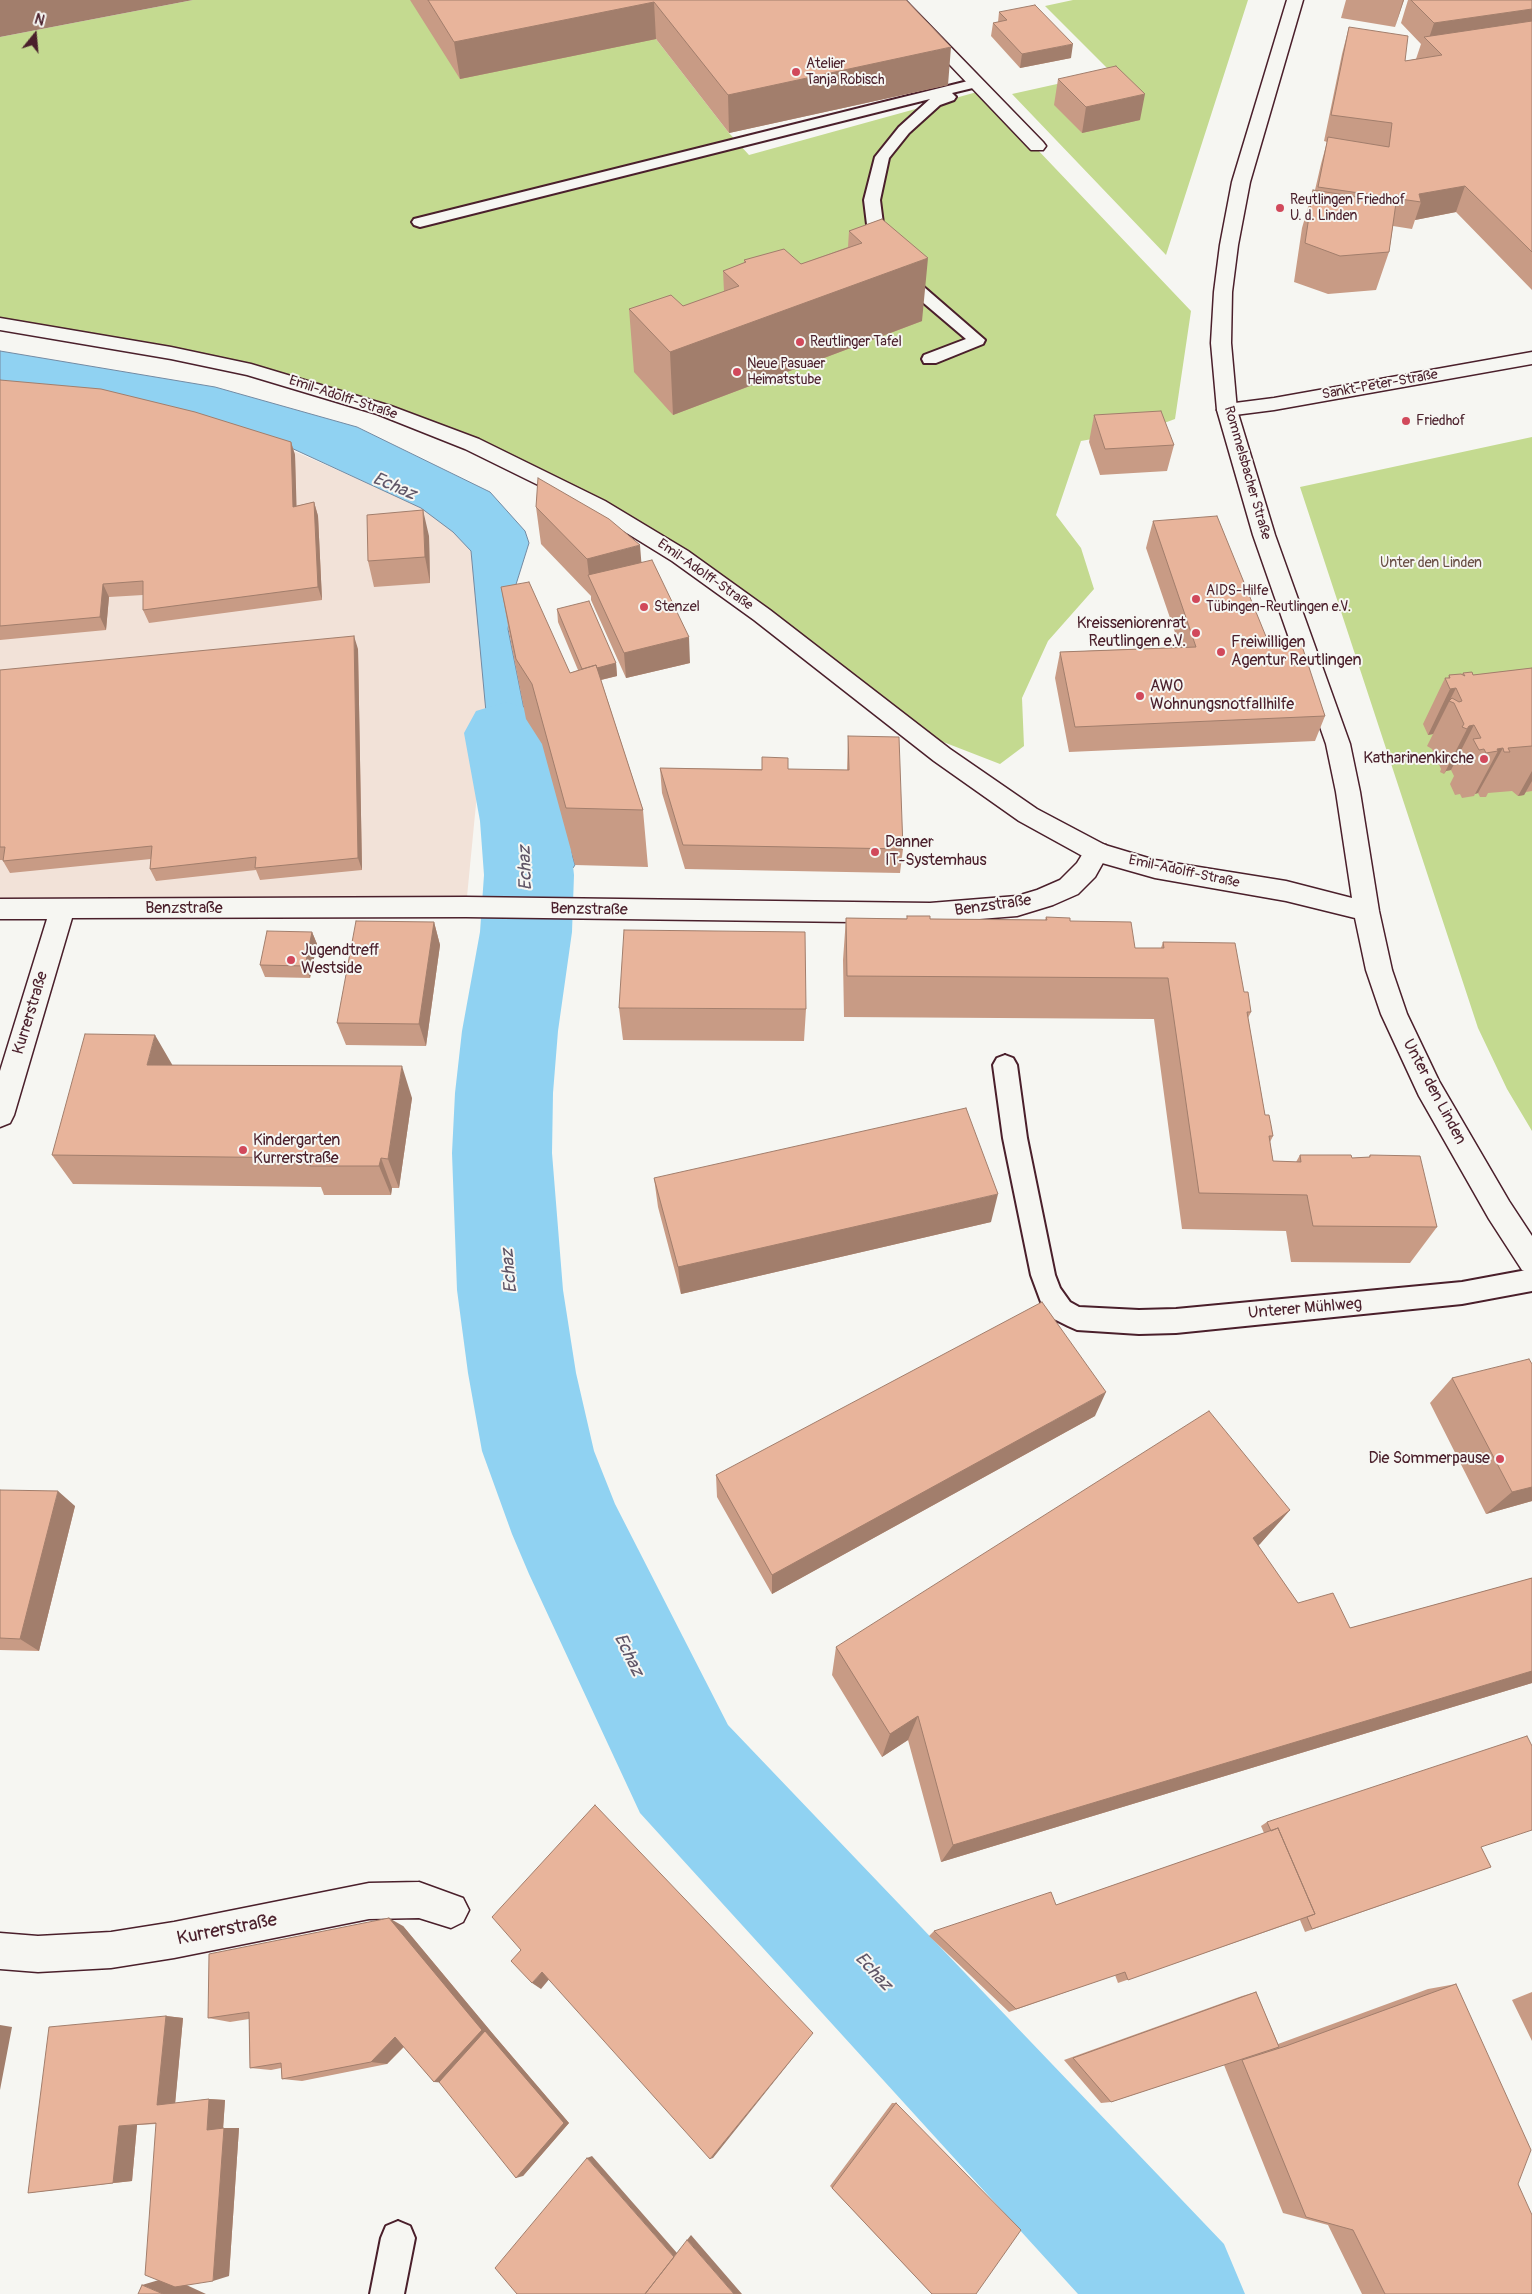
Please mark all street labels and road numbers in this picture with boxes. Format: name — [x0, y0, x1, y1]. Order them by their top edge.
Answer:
street label: Sankt-Peter-Straße — [1321, 367, 1439, 403]
street label: Emil-Adolff-Straße — [287, 373, 399, 423]
street label: Rommelsbacher Straße — [1220, 404, 1274, 542]
street label: Emil-Adolff-Straße — [654, 536, 756, 614]
street label: Emil-Adolff-Straße — [1127, 852, 1241, 892]
street label: Benzstraße — [953, 891, 1033, 921]
street label: Benzstraße — [145, 899, 223, 919]
street label: Benzstraße — [550, 900, 628, 920]
street label: Kurrerstraße — [9, 969, 53, 1057]
street label: Unter den Linden — [1398, 1036, 1470, 1148]
street label: Unterer Mühlweg — [1247, 1294, 1363, 1324]
street label: Kurrerstraße — [175, 1909, 279, 1951]

